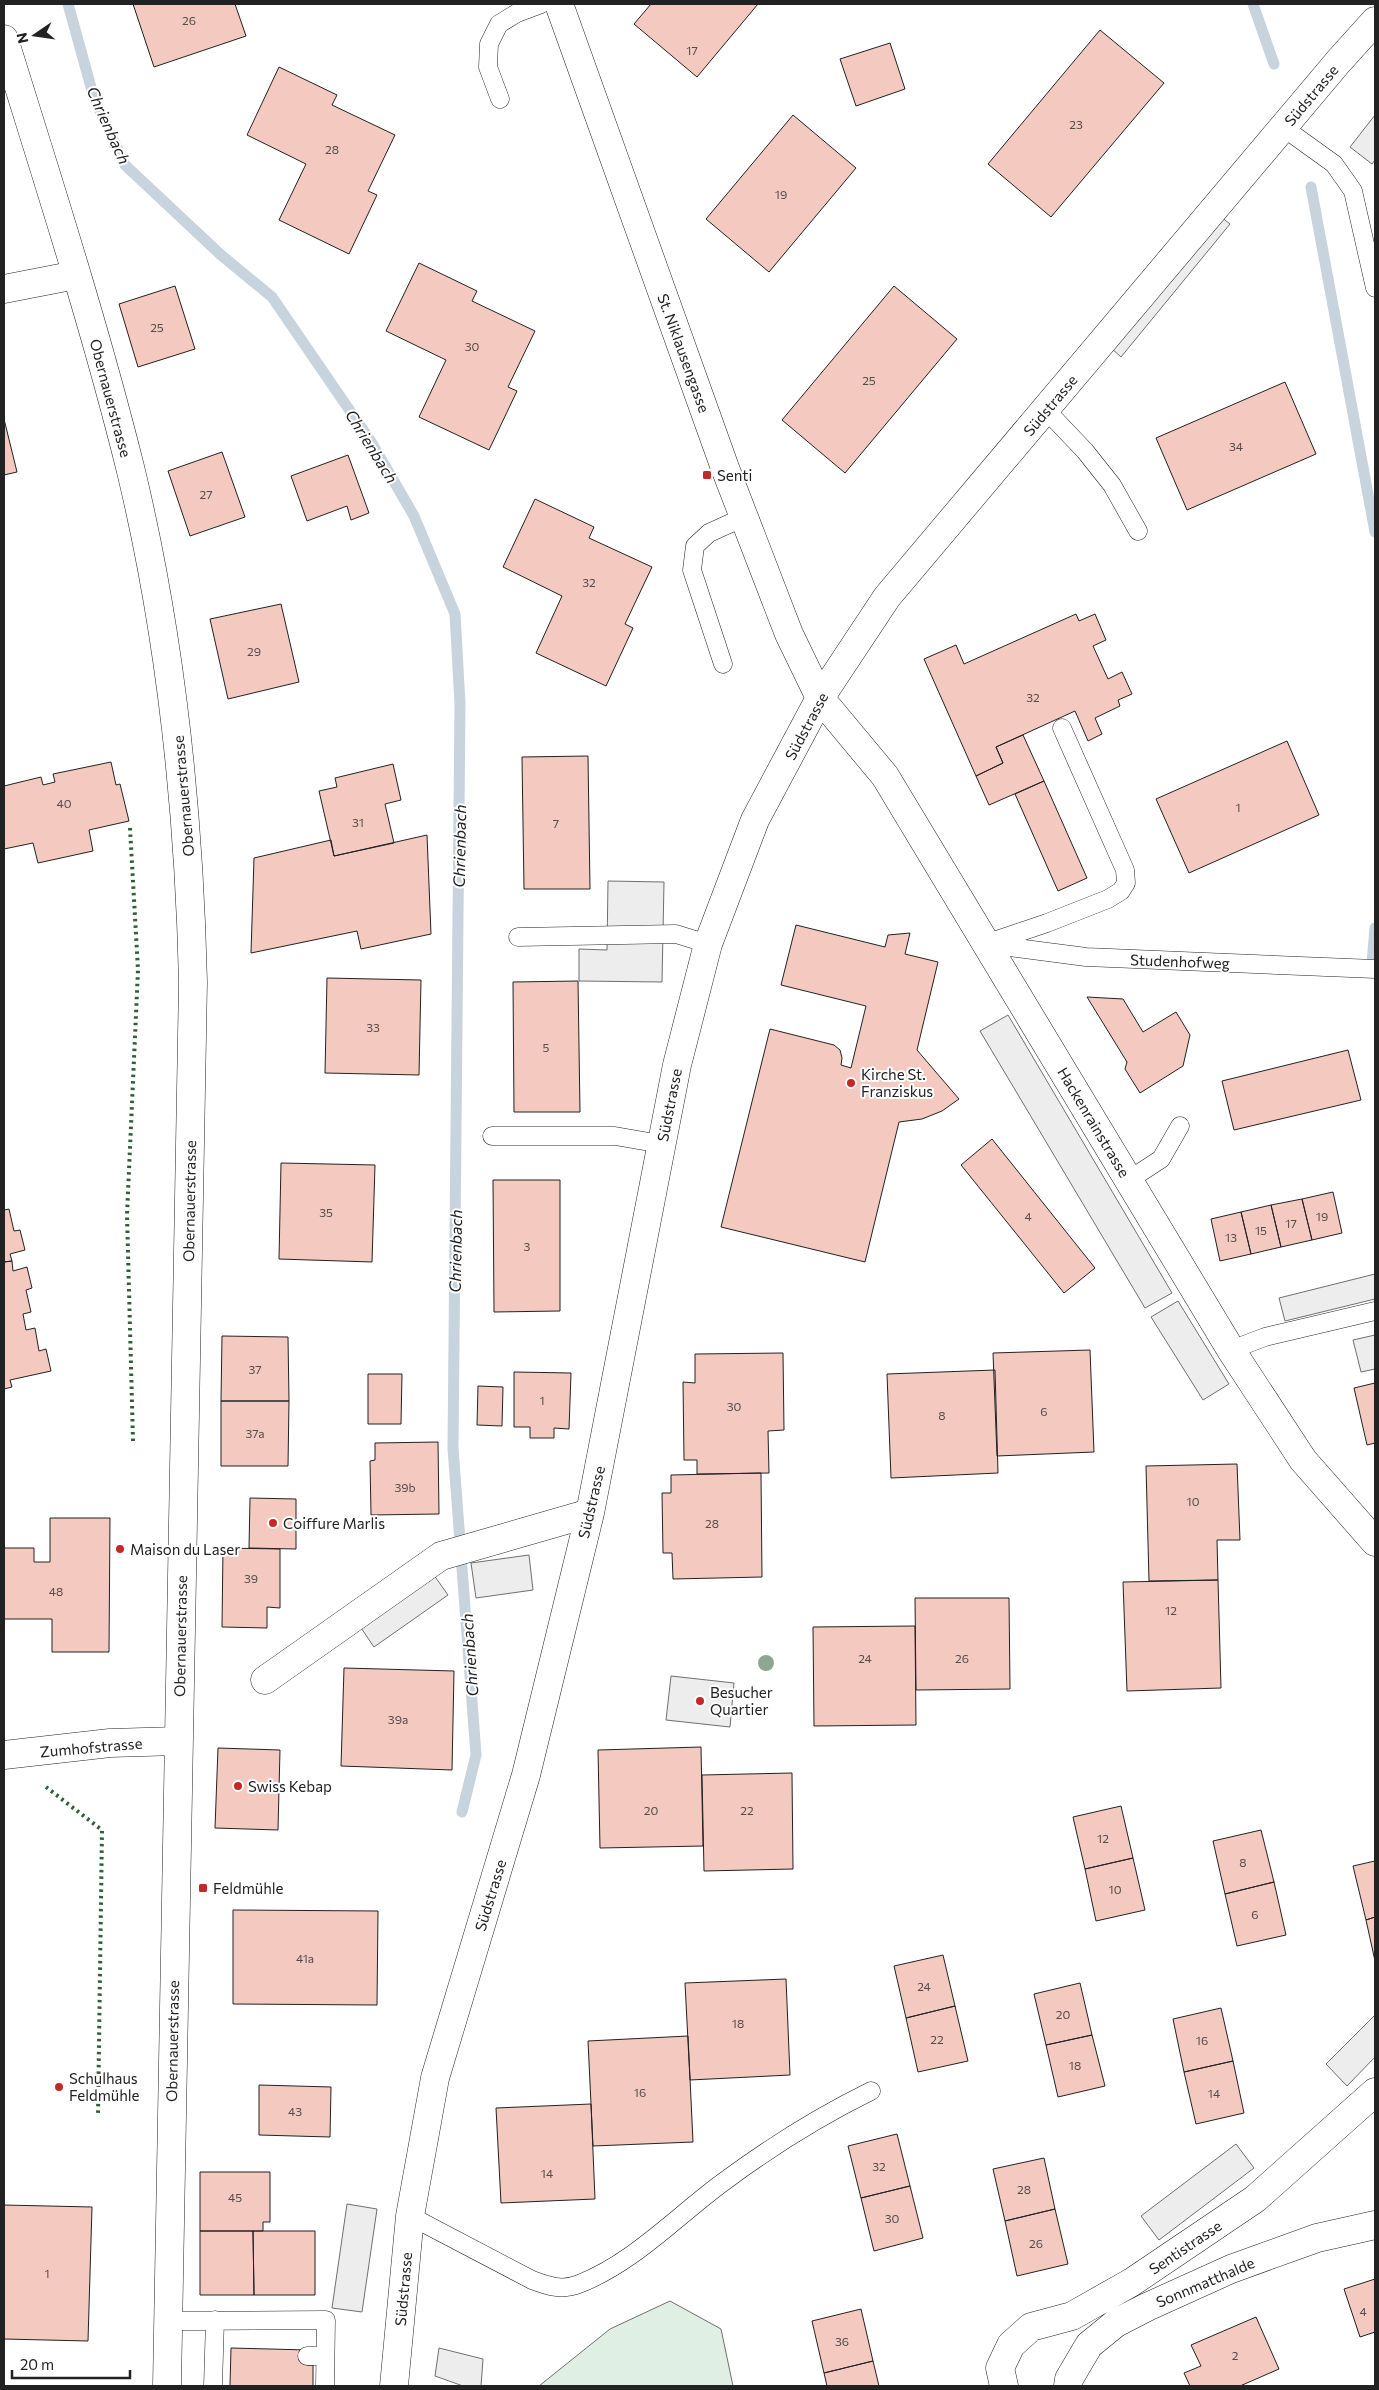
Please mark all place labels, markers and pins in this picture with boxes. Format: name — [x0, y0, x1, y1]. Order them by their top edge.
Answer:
place label: Senti — [717, 466, 752, 484]
marker: Senti — [701, 469, 713, 481]
place label: Kirche St. Franziskus — [861, 1065, 933, 1100]
marker: Kirche St. Franziskus — [845, 1077, 857, 1089]
place label: Coiffure Marlis — [283, 1514, 385, 1532]
marker: Coiffure Marlis — [267, 1517, 279, 1529]
place label: Maison du Laser — [130, 1540, 240, 1558]
marker: Maison du Laser — [114, 1543, 126, 1555]
place label: Besucher Quartier — [710, 1683, 773, 1718]
marker: Besucher Quartier — [694, 1695, 706, 1707]
place label: Swiss Kebap — [248, 1777, 332, 1795]
marker: Swiss Kebap — [232, 1780, 244, 1792]
place label: Feldmühle — [213, 1879, 284, 1897]
marker: Feldmühle — [197, 1882, 209, 1894]
place label: Schulhaus Feldmühle — [69, 2069, 140, 2104]
marker: Schulhaus Feldmühle — [53, 2081, 65, 2093]

